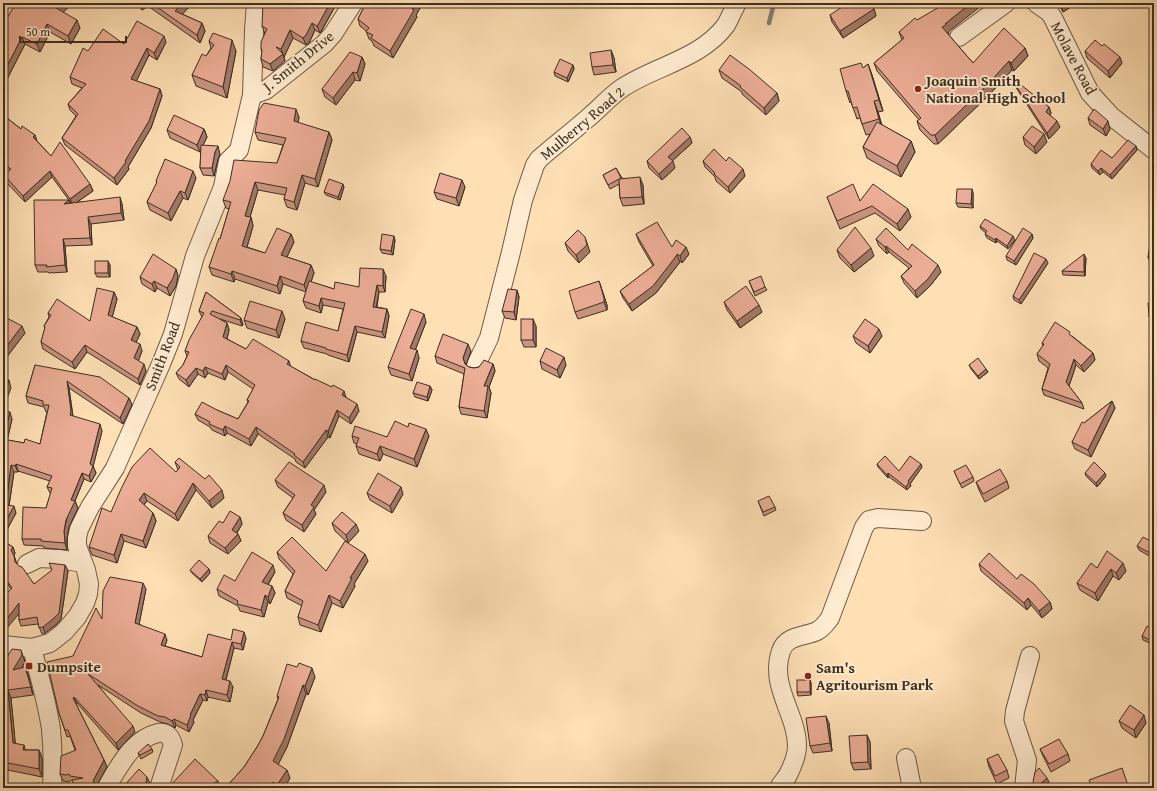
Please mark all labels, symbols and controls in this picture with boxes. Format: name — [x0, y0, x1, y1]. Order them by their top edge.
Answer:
scale bar — [20, 18, 126, 44]
street label: Molave Road — [1046, 18, 1102, 98]
text: 50 m — [26, 23, 50, 40]
street label: J. Smith Drive — [256, 26, 338, 98]
place label: Joaquin Smith National High School — [923, 70, 1066, 108]
street label: Mulberry Road 2 — [535, 81, 629, 165]
marker: Joaquin Smith National High School — [913, 84, 923, 94]
street label: Smith Road — [139, 319, 185, 393]
place label: Dumpsite — [37, 656, 101, 677]
place label: Sam's Agritourism Park — [816, 657, 934, 695]
marker: Dumpsite — [24, 661, 34, 671]
marker: Sam's Agritourism Park — [803, 671, 813, 681]

